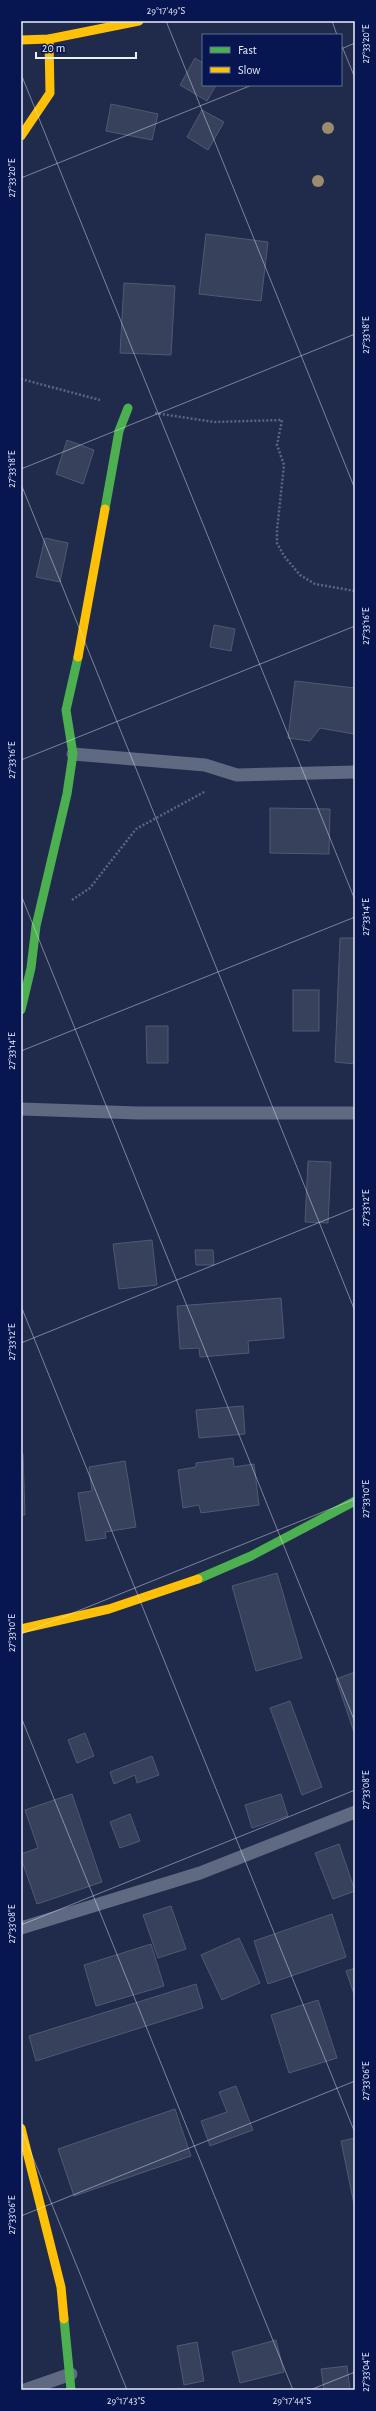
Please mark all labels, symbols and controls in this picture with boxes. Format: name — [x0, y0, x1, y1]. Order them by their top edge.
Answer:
text: 29°17'49"S — [147, 6, 186, 16]
text: 27°33'20"E — [361, 24, 371, 64]
scale bar — [36, 34, 136, 60]
legend — [202, 34, 342, 86]
text: 20 m — [42, 42, 65, 54]
text: Fast — [238, 44, 257, 56]
text: Slow — [238, 64, 260, 76]
text: 27°33'20"E — [7, 158, 17, 198]
text: 27°33'18"E — [361, 316, 371, 354]
text: 27°33'18"E — [7, 450, 17, 488]
text: 27°33'16"E — [361, 607, 371, 645]
text: 27°33'16"E — [7, 741, 17, 779]
text: 27°33'14"E — [361, 898, 371, 936]
text: 27°33'14"E — [7, 1032, 17, 1070]
text: 27°33'12"E — [361, 1189, 371, 1227]
text: 27°33'12"E — [7, 1323, 17, 1361]
text: 27°33'10"E — [361, 1480, 371, 1518]
text: 27°33'10"E — [7, 1614, 17, 1652]
text: 27°33'08"E — [361, 1770, 371, 1810]
text: 27°33'08"E — [7, 1904, 17, 1944]
text: 27°33'06"E — [361, 2061, 371, 2101]
text: 27°33'06"E — [7, 2195, 17, 2235]
text: 27°33'04"E — [361, 2352, 371, 2392]
text: 29°17'43"S — [107, 2396, 145, 2406]
text: 29°17'44"S — [273, 2396, 312, 2406]

